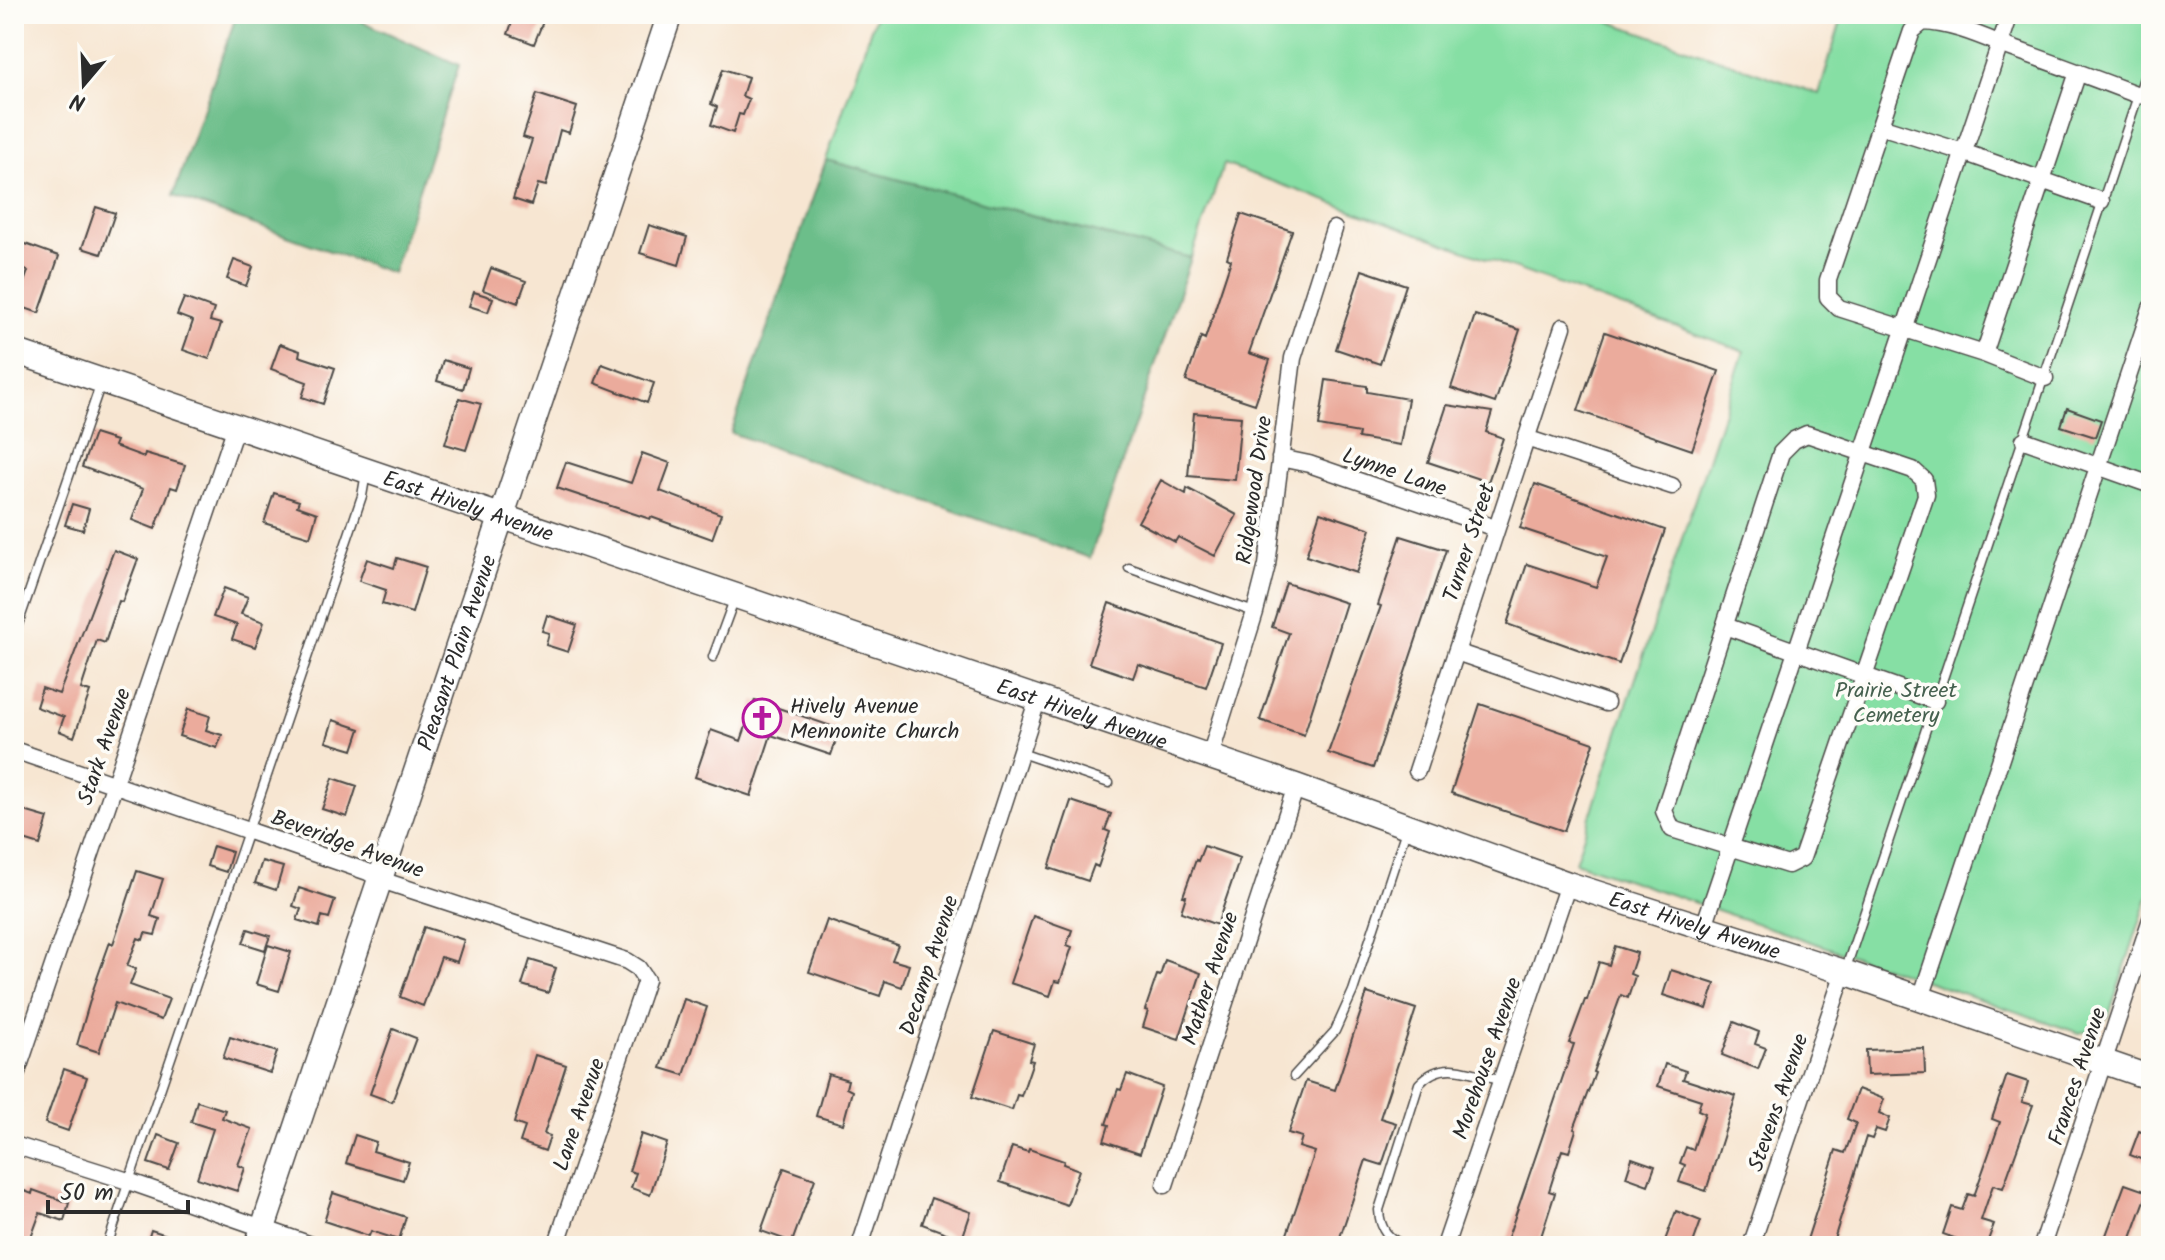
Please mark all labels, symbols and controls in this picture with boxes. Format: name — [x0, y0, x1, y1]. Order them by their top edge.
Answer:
north arrow — [44, 44, 124, 124]
text: N — [66, 82, 91, 119]
street label: Ridgewood Drive — [1228, 414, 1283, 567]
street label: Lynne Lane — [1337, 439, 1451, 508]
street label: East Hively Avenue — [378, 462, 558, 553]
street label: Turner Street — [1435, 478, 1506, 607]
street label: Pleasant Plain Avenue — [409, 551, 507, 756]
street label: East Hively Avenue — [991, 671, 1172, 761]
park label: Prairie Street Cemetery — [1835, 674, 1957, 734]
street label: Stark Avenue — [69, 683, 142, 810]
place label: Hively Avenue Mennonite Church — [790, 690, 959, 750]
church icon: Hively Avenue Mennonite Church — [741, 697, 783, 739]
street label: Beveridge Avenue — [266, 801, 429, 889]
street label: East Hively Avenue — [1604, 883, 1784, 971]
street label: Decamp Avenue — [891, 891, 970, 1041]
street label: Mather Avenue — [1173, 907, 1249, 1050]
street label: Morehouse Avenue — [1444, 973, 1533, 1145]
street label: Frances Avenue — [2040, 1003, 2117, 1150]
street label: Stevens Avenue — [1739, 1029, 1819, 1177]
street label: Lane Avenue — [545, 1053, 616, 1176]
scale bar — [48, 1164, 188, 1214]
text: 50 m — [60, 1174, 114, 1213]

